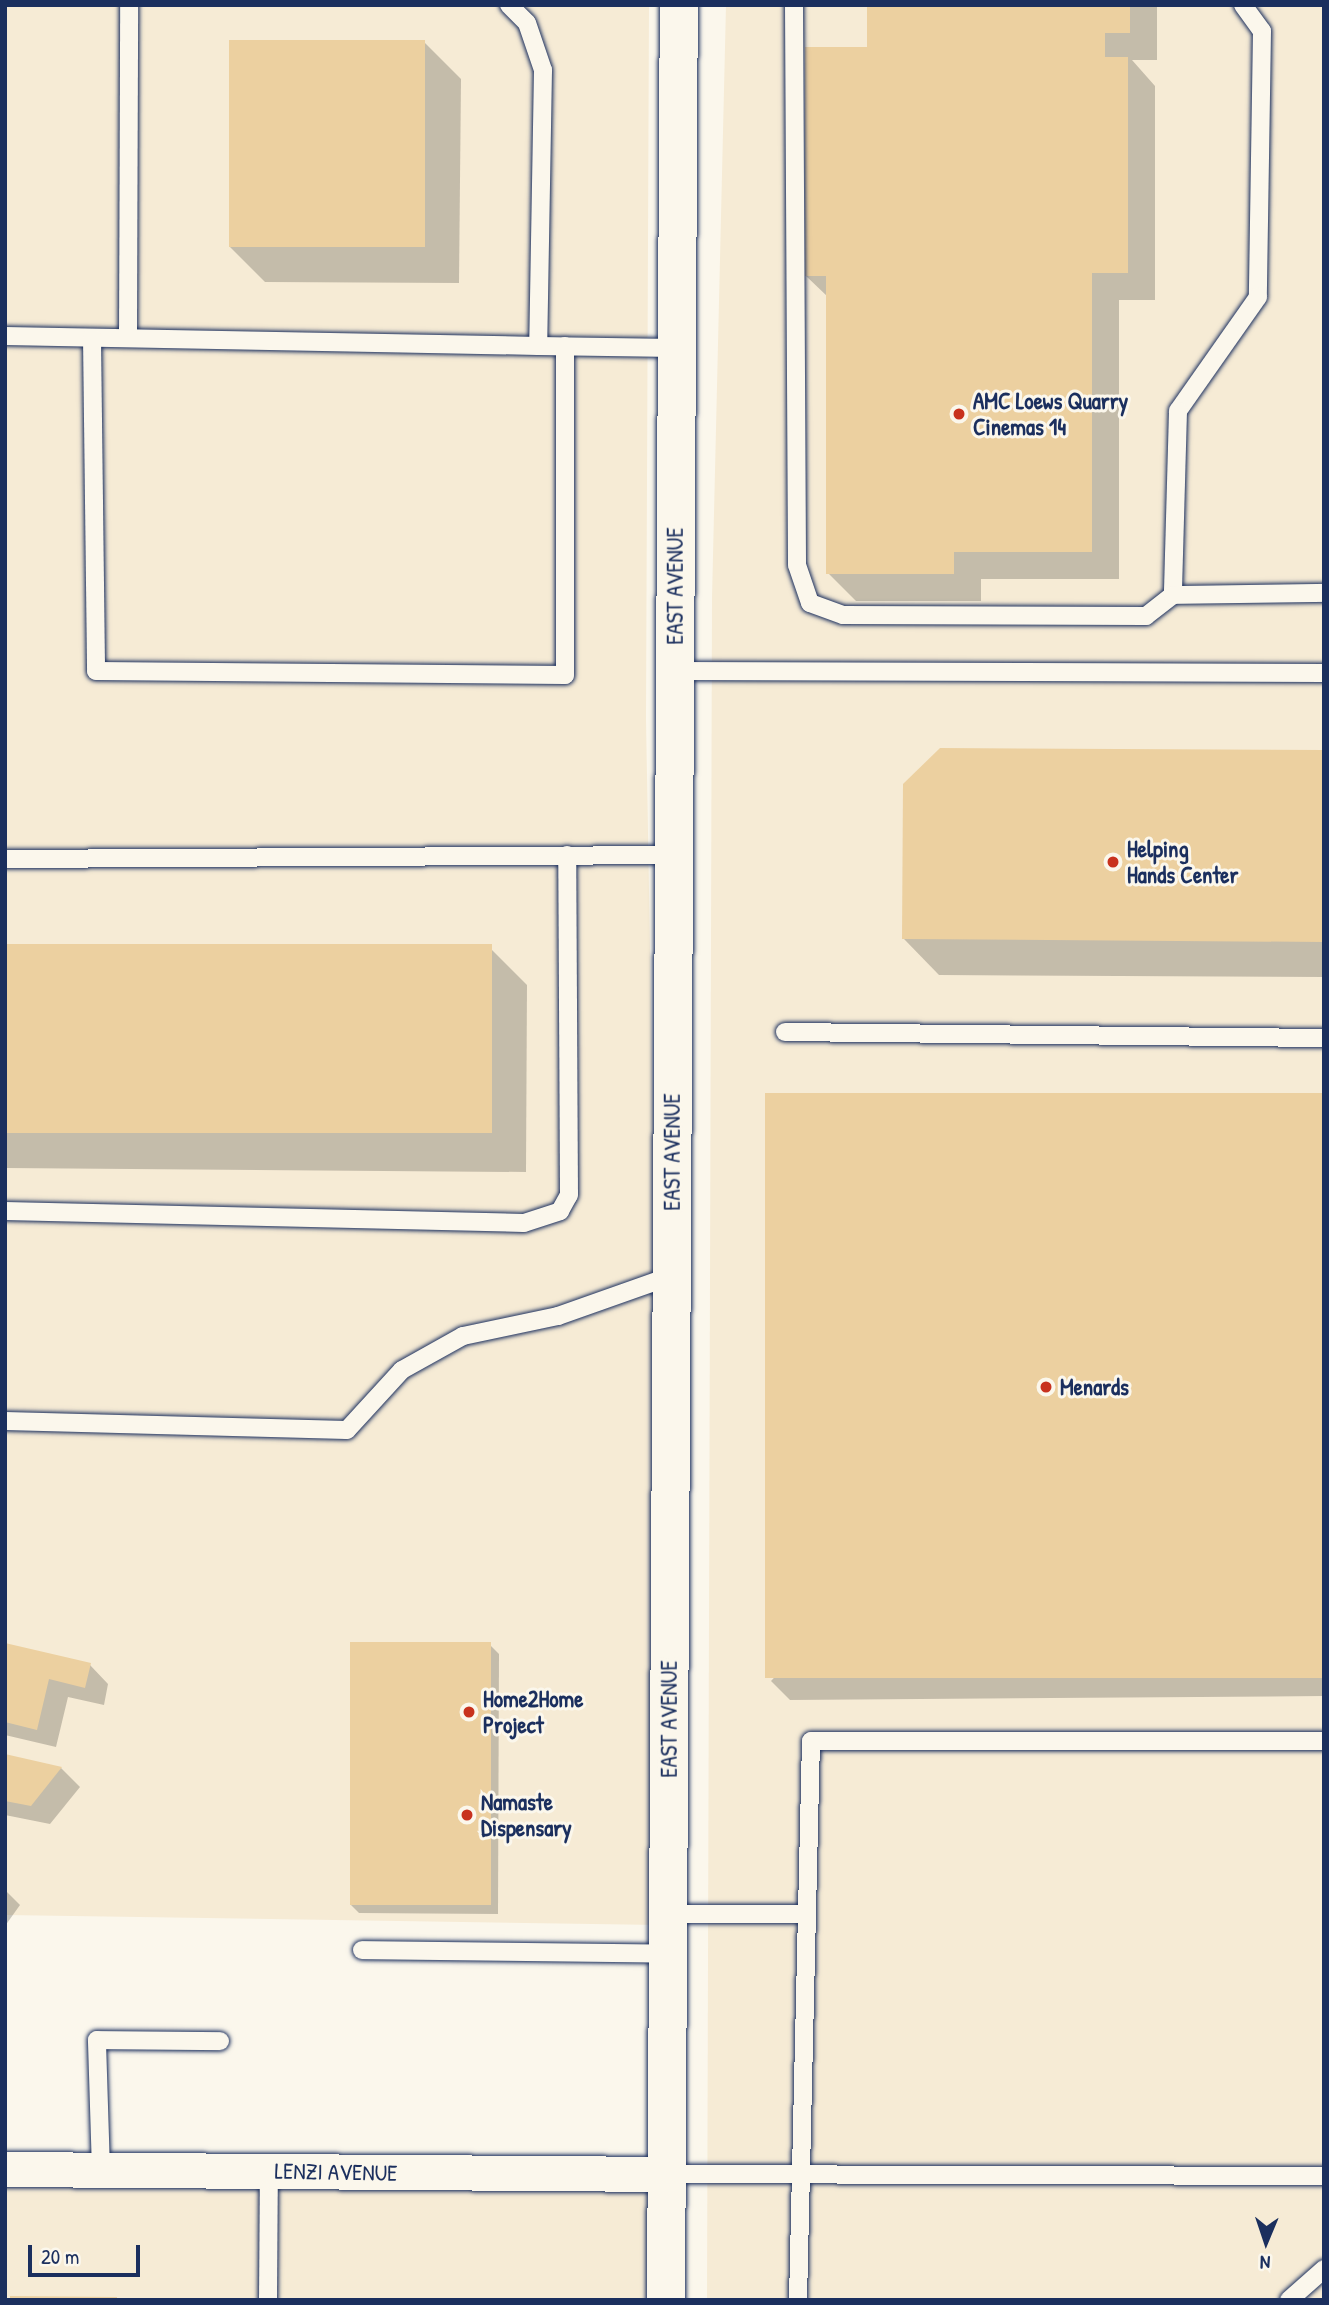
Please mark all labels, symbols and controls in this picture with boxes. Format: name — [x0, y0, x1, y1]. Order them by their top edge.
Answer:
place label: AMC Loews Quarry Cinemas 14 — [973, 387, 1128, 441]
marker: AMC Loews Quarry Cinemas 14 — [951, 406, 967, 422]
street label: EAST AVENUE — [661, 527, 689, 645]
place label: Helping Hands Center — [1127, 835, 1238, 889]
marker: Helping Hands Center — [1105, 854, 1121, 870]
street label: EAST AVENUE — [658, 1093, 686, 1211]
place label: Menards — [1060, 1373, 1129, 1401]
marker: Menards — [1038, 1379, 1054, 1395]
street label: EAST AVENUE — [655, 1660, 683, 1778]
place label: Home2Home Project — [483, 1685, 583, 1739]
marker: Home2Home Project — [461, 1704, 477, 1720]
place label: Namaste Dispensary — [481, 1788, 572, 1842]
marker: Namaste Dispensary — [459, 1807, 475, 1823]
street label: LENZI AVENUE — [274, 2157, 398, 2187]
north arrow — [1231, 2207, 1301, 2277]
scale bar — [32, 2232, 144, 2276]
text: 20 m — [41, 2242, 79, 2271]
text: N — [1260, 2250, 1271, 2276]

